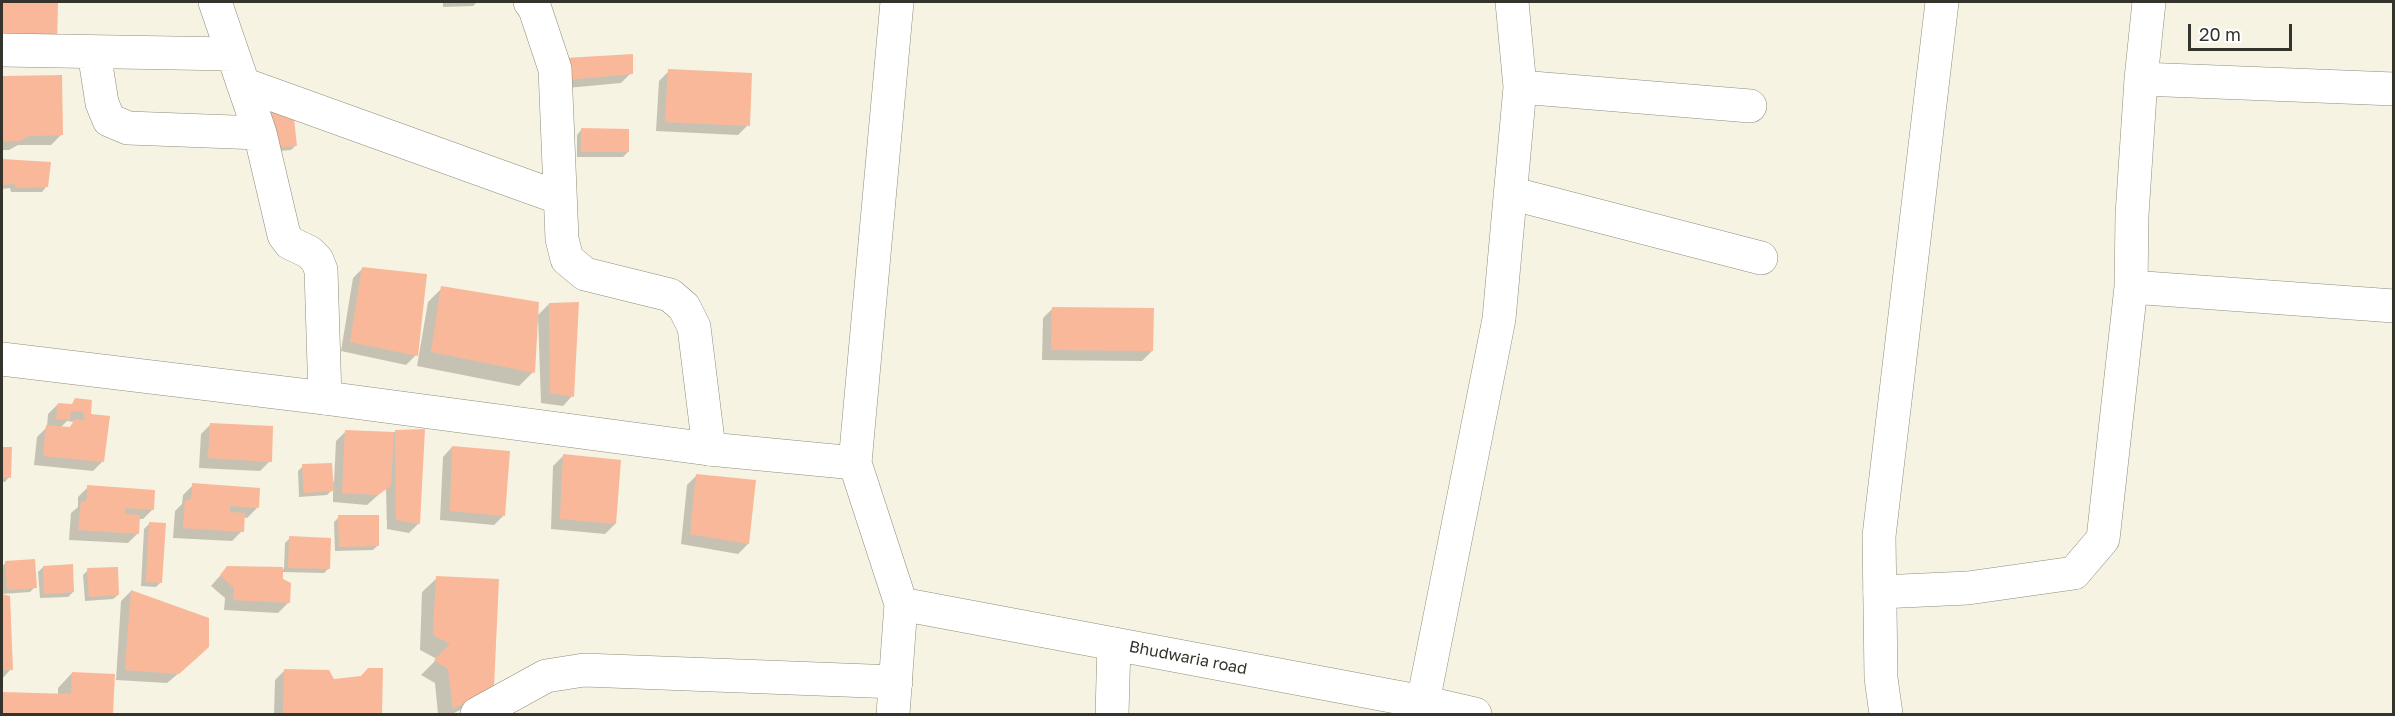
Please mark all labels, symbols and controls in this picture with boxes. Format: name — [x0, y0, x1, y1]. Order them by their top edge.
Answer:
scale bar — [2191, 12, 2294, 50]
text: 20 m — [2199, 23, 2241, 45]
street label: Bhudwaria road — [1127, 637, 1249, 679]

